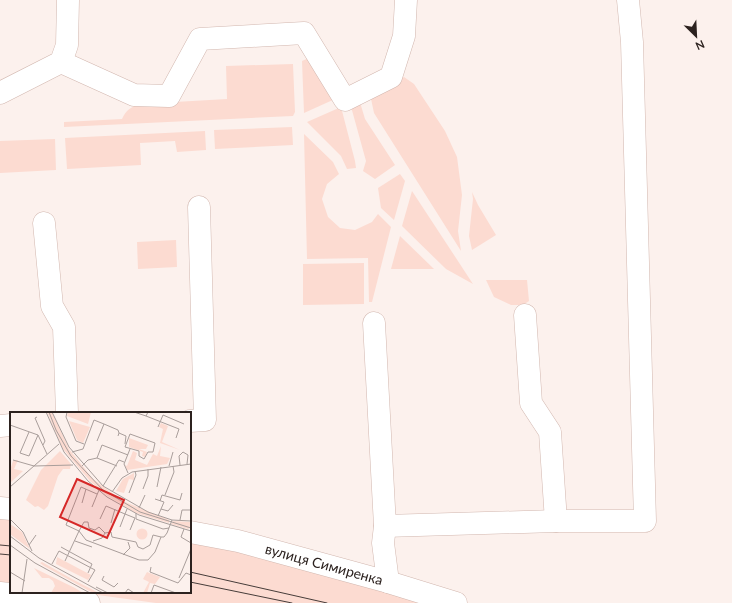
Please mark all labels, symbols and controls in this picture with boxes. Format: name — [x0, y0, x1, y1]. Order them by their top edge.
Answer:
north arrow — [676, 16, 716, 56]
text: N — [694, 38, 707, 53]
inset map — [10, 412, 191, 593]
street label: вулиця Симиренка — [263, 540, 385, 588]

